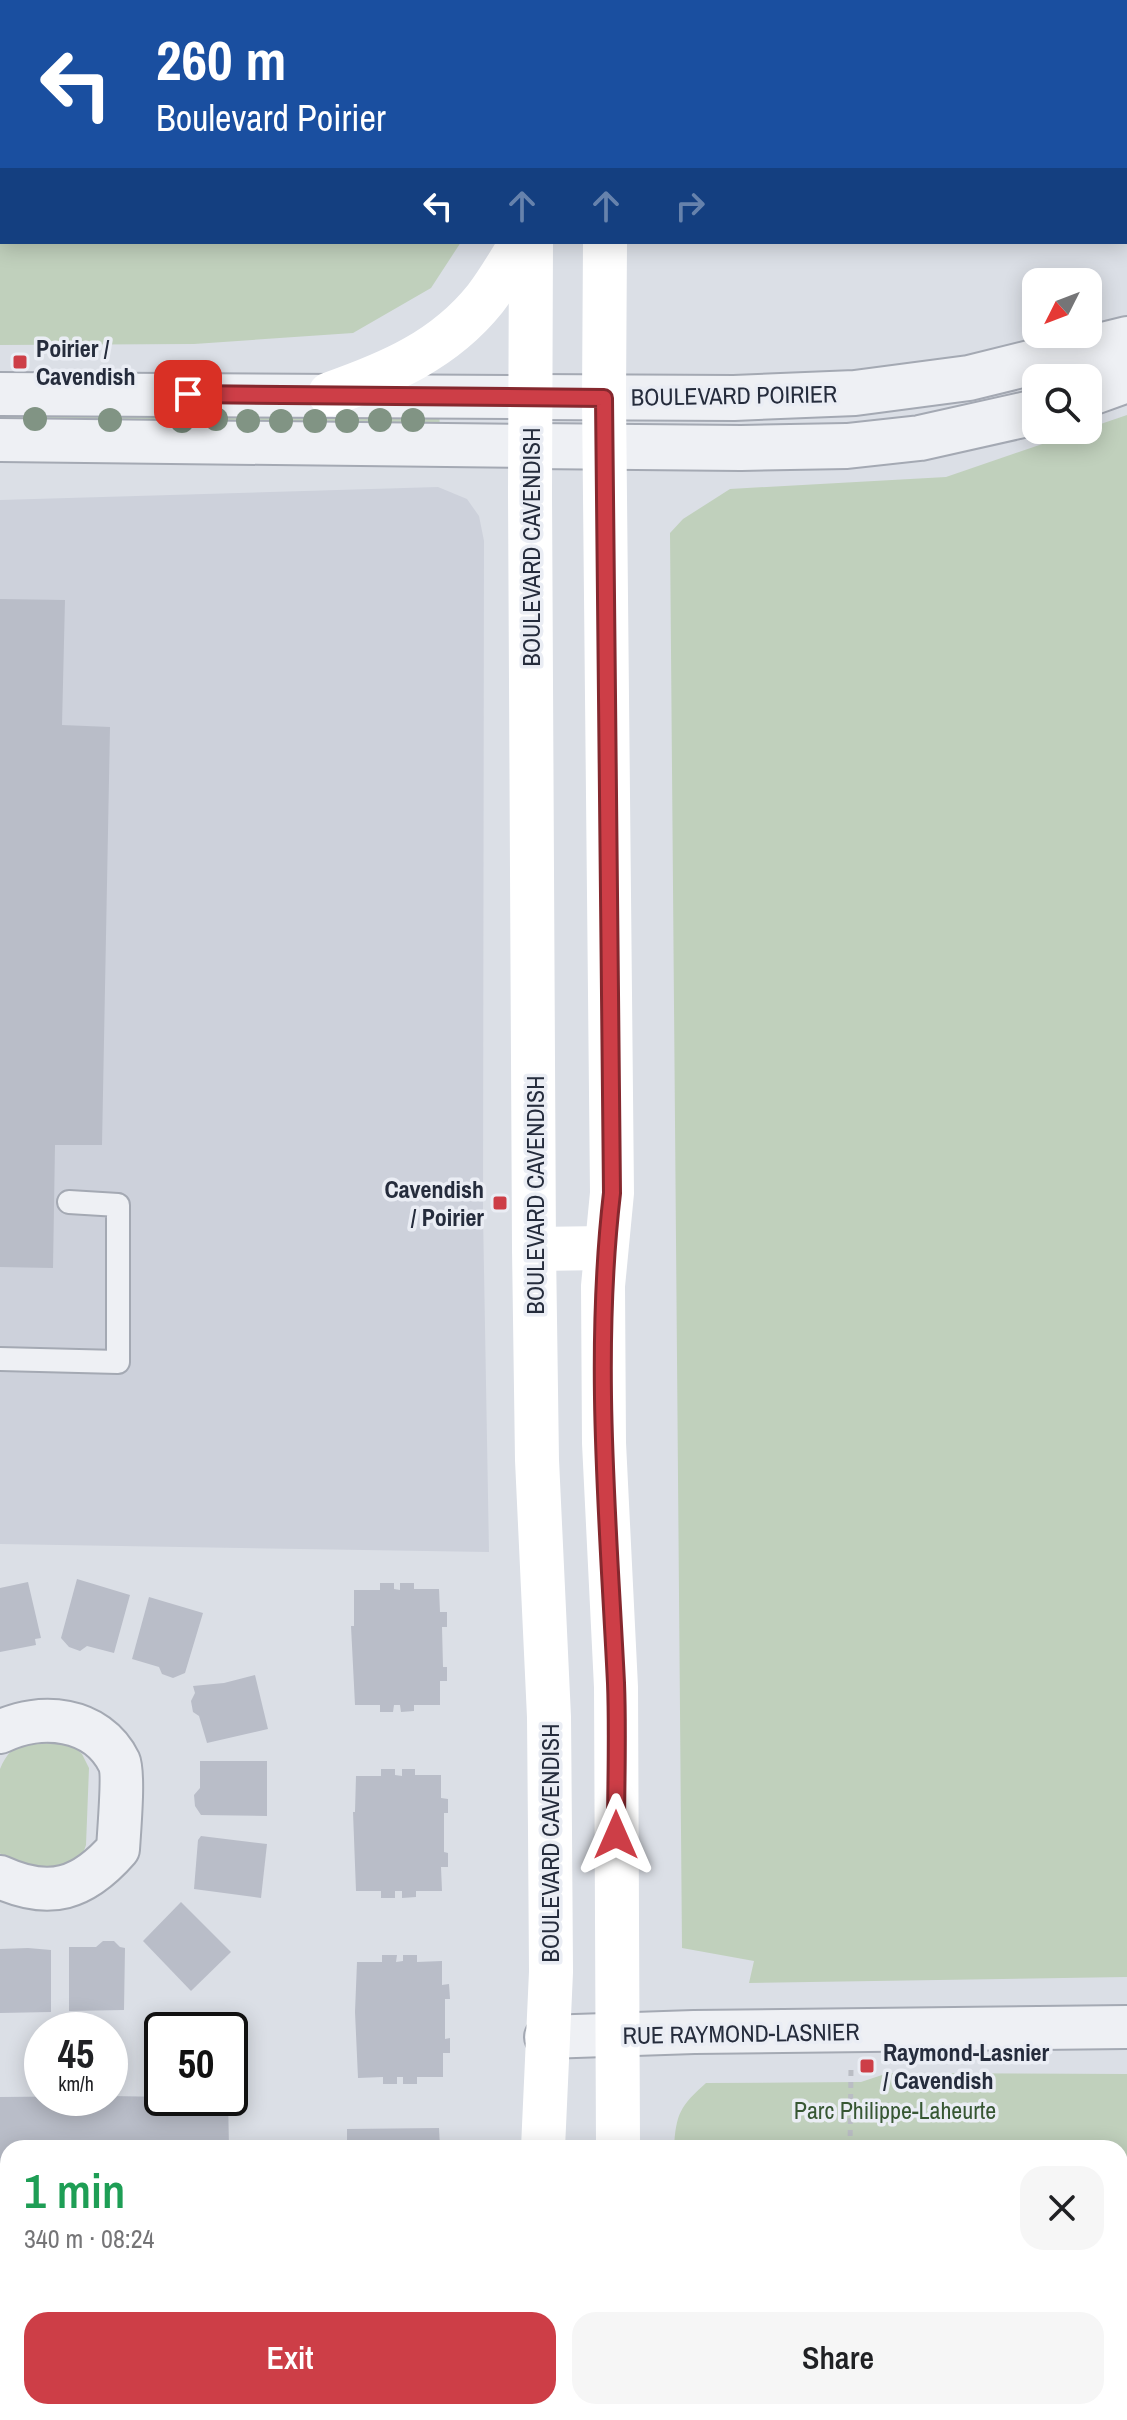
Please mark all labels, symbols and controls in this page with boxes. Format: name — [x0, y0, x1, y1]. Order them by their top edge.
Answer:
text: 260 m — [156, 22, 286, 97]
icon: left — [24, 32, 128, 136]
text: Boulevard Poirier — [156, 94, 386, 142]
icon: left — [416, 184, 460, 228]
icon: ahead — [500, 184, 544, 228]
icon: ahead — [584, 184, 628, 228]
icon: right — [668, 184, 712, 228]
north arrow — [1022, 268, 1102, 348]
map controls — [1022, 268, 1102, 444]
place label: Poirier / Cavendish — [36, 332, 136, 392]
marker: Poirier / Cavendish — [11, 353, 29, 371]
pin — [154, 360, 222, 428]
button: search — [1022, 364, 1102, 444]
icon: arrive — [166, 372, 210, 416]
street label: BOULEVARD POIRIER — [631, 377, 837, 413]
street label: BOULEVARD CAVENDISH — [515, 428, 547, 666]
street label: BOULEVARD CAVENDISH — [519, 1076, 551, 1314]
place label: Cavendish / Poirier — [384, 1173, 484, 1233]
marker: Cavendish / Poirier — [491, 1194, 509, 1212]
street label: BOULEVARD CAVENDISH — [534, 1724, 566, 1962]
position arrow — [574, 1793, 658, 1877]
speed limit sign: 50 — [144, 2012, 248, 2116]
street label: RUE RAYMOND-LASNIER — [622, 2015, 860, 2051]
text: 45 — [58, 2027, 94, 2080]
place label: Raymond-Lasnier / Cavendish — [883, 2036, 1050, 2096]
marker: Raymond-Lasnier / Cavendish — [858, 2057, 876, 2075]
text: km/h — [58, 2070, 94, 2097]
park label: Parc Philippe-Laheurte — [794, 2094, 996, 2126]
text: 1 min — [24, 2158, 125, 2223]
button: close — [1020, 2166, 1104, 2250]
text: 340 m · 08:24 — [24, 2221, 154, 2256]
button: Exit — [24, 2312, 556, 2404]
button: Share — [572, 2312, 1104, 2404]

